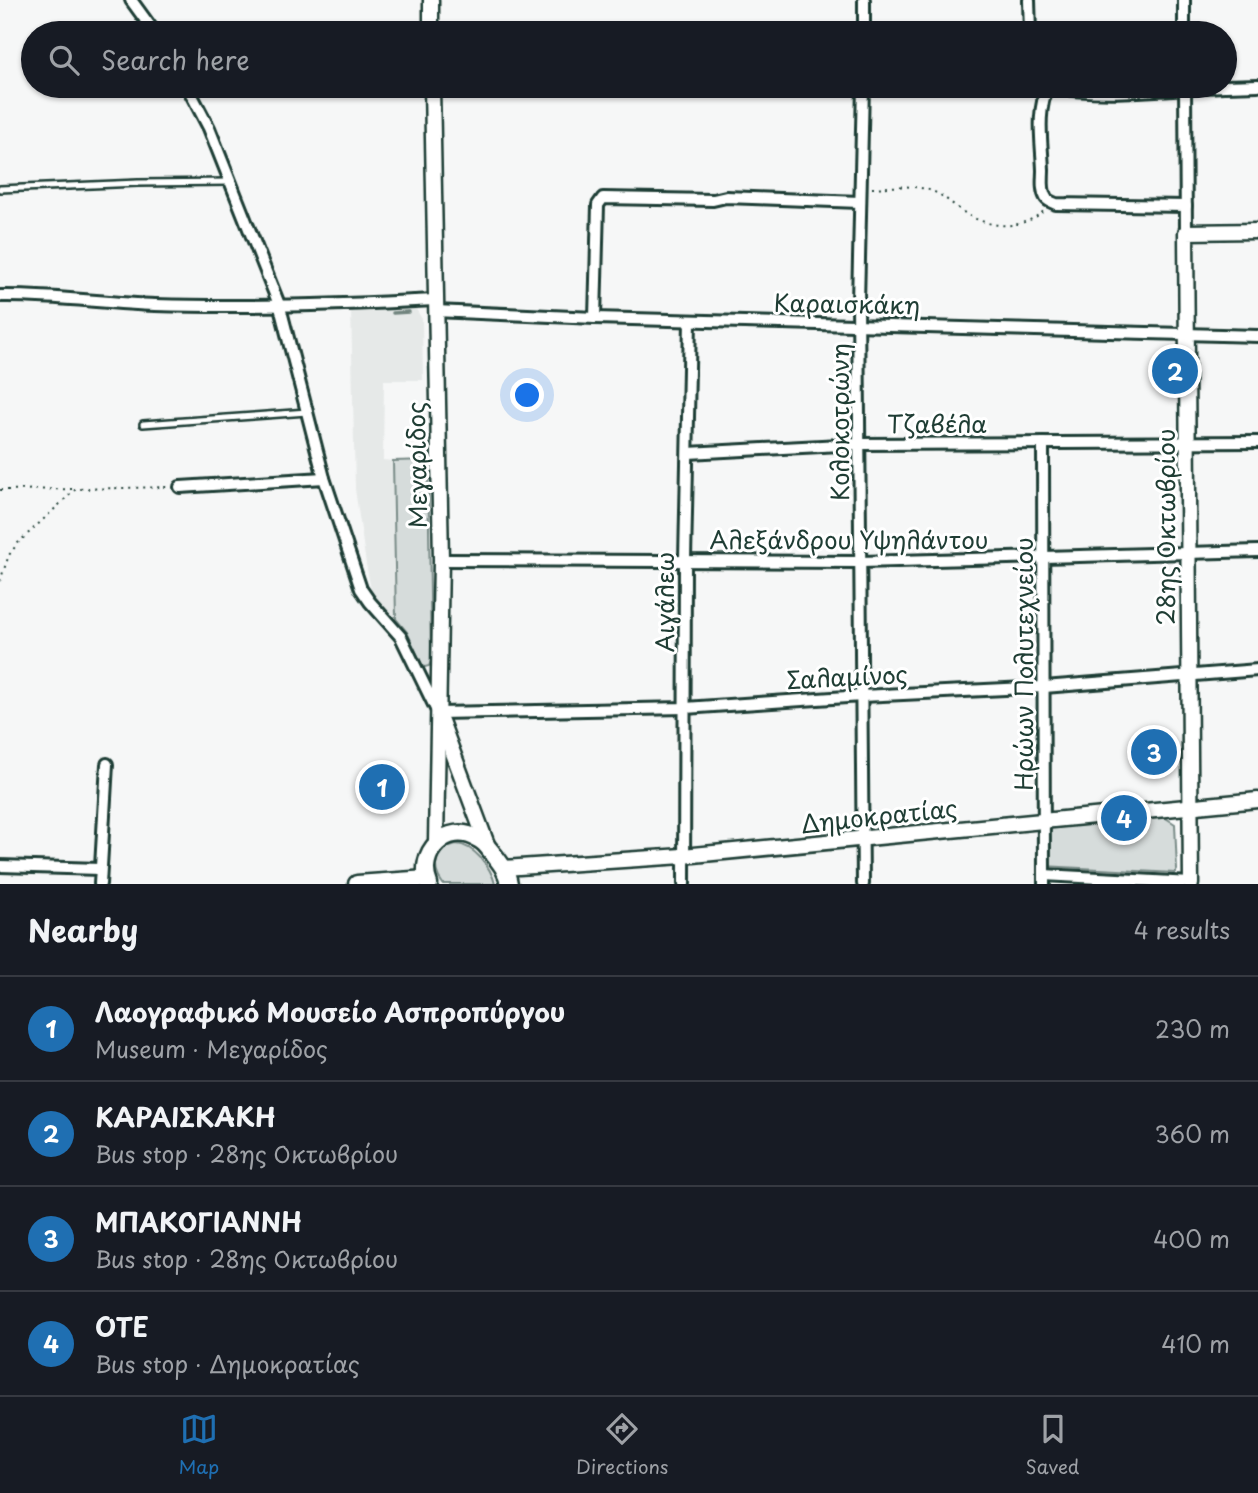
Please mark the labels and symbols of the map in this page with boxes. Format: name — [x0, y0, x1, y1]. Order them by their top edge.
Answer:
street label: Καραισκάκη — [773, 284, 921, 322]
street label: Κολοκοτρώνη — [821, 343, 857, 501]
pin: 2 — [1152, 345, 1198, 397]
your location — [510, 378, 544, 412]
street label: Μεγαρίδος — [397, 401, 435, 529]
street label: Τζαβέλα — [887, 405, 987, 441]
street label: 28ης Οκτωβρίου — [1147, 428, 1183, 626]
street label: Αλεξάνδρου Υψηλάντου — [710, 521, 988, 557]
street label: Ηρώων Πολυτεχνείου — [1005, 537, 1041, 791]
street label: Αιγάλεω — [646, 552, 682, 652]
street label: Σαλαμίνος — [785, 655, 909, 697]
pin: 3 — [1131, 726, 1177, 778]
pin: 1 — [359, 761, 405, 813]
street label: Δημοκρατίας — [799, 789, 959, 841]
pin: 4 — [1101, 792, 1147, 844]

